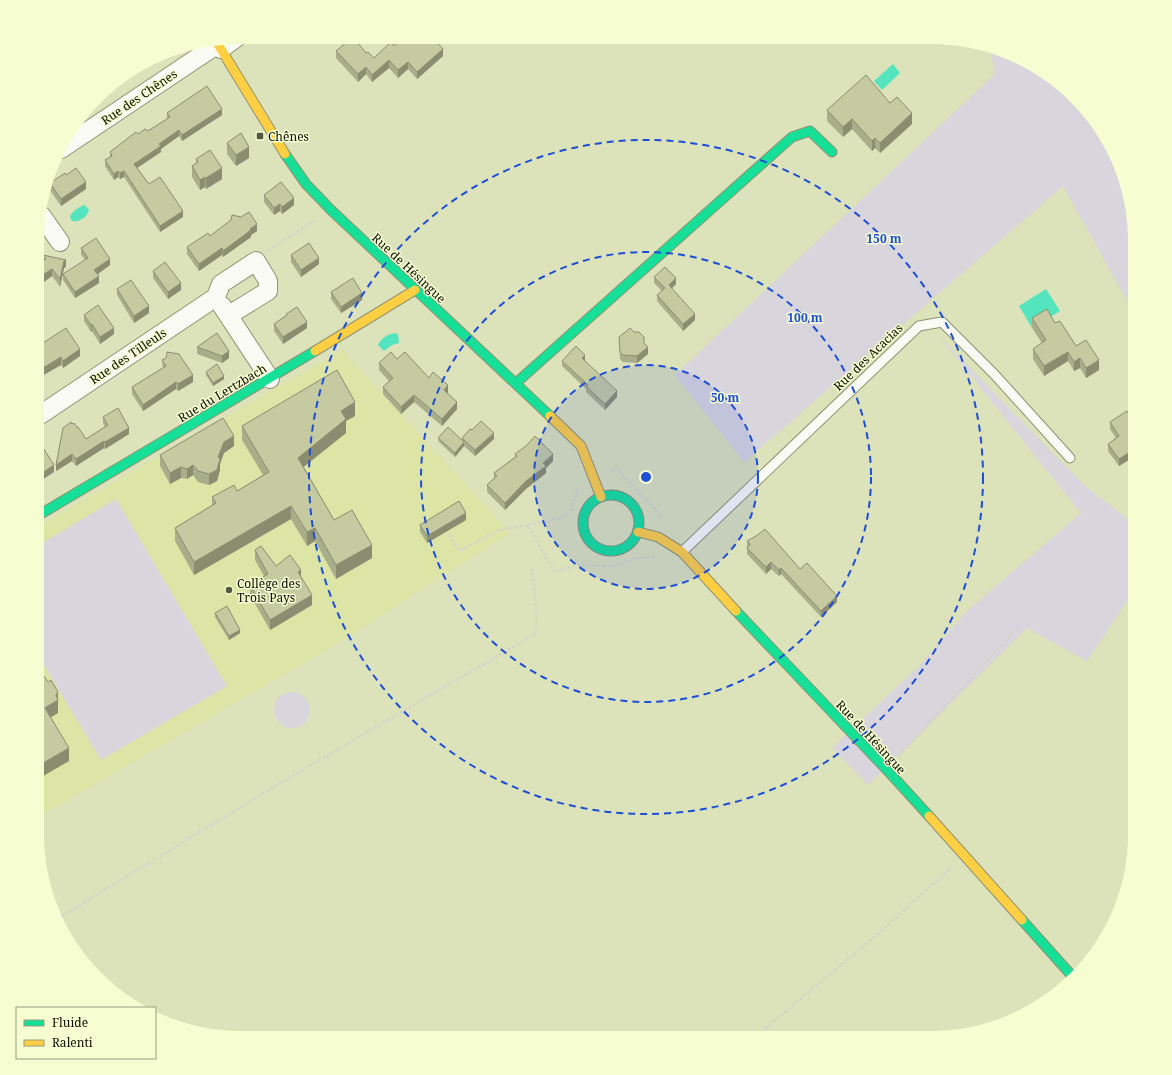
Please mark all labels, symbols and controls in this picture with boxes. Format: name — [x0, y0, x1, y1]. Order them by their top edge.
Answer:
street label: Rue des Chênes — [98, 65, 180, 129]
place label: Chênes — [268, 128, 309, 145]
marker: Chênes — [255, 131, 265, 141]
street label: Rue de Hésingue — [368, 229, 450, 307]
text: 150 m — [866, 230, 902, 247]
text: 100 m — [787, 309, 823, 326]
street label: Rue des Acacias — [830, 320, 906, 394]
street label: Rue des Tilleuls — [86, 324, 170, 388]
street label: Rue du Lertzbach — [174, 360, 270, 426]
text: 50 m — [711, 389, 739, 406]
centre of rings — [639, 470, 653, 484]
place label: Collège des Trois Pays — [237, 575, 300, 606]
marker: Collège des Trois Pays — [224, 585, 234, 595]
street label: Rue de Hésingue — [832, 696, 910, 778]
legend — [16, 1007, 156, 1059]
text: Fluide — [52, 1014, 88, 1031]
text: Ralenti — [52, 1034, 93, 1051]

